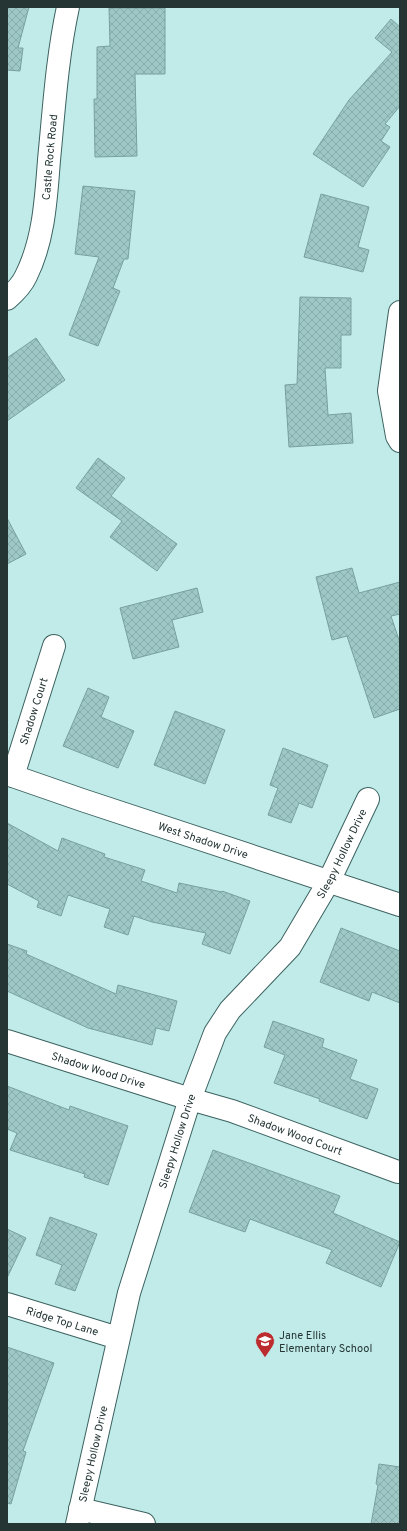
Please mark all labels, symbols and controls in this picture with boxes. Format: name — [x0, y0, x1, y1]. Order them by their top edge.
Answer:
street label: Castle Rock Road — [40, 114, 61, 201]
street label: Shadow Court — [17, 676, 52, 747]
street label: Sleepy Hollow Drive — [314, 807, 370, 901]
street label: West Shadow Drive — [156, 820, 250, 862]
street label: Shadow Wood Drive — [49, 1050, 147, 1092]
street label: Sleepy Hollow Drive — [156, 1092, 199, 1190]
street label: Shadow Wood Court — [246, 1111, 344, 1159]
street label: Ridge Top Lane — [24, 1304, 100, 1340]
place label: Jane Ellis Elementary School — [279, 1329, 372, 1356]
school or university icon: Jane Ellis Elementary School — [254, 1330, 276, 1358]
street label: Sleepy Hollow Drive — [76, 1404, 111, 1504]

